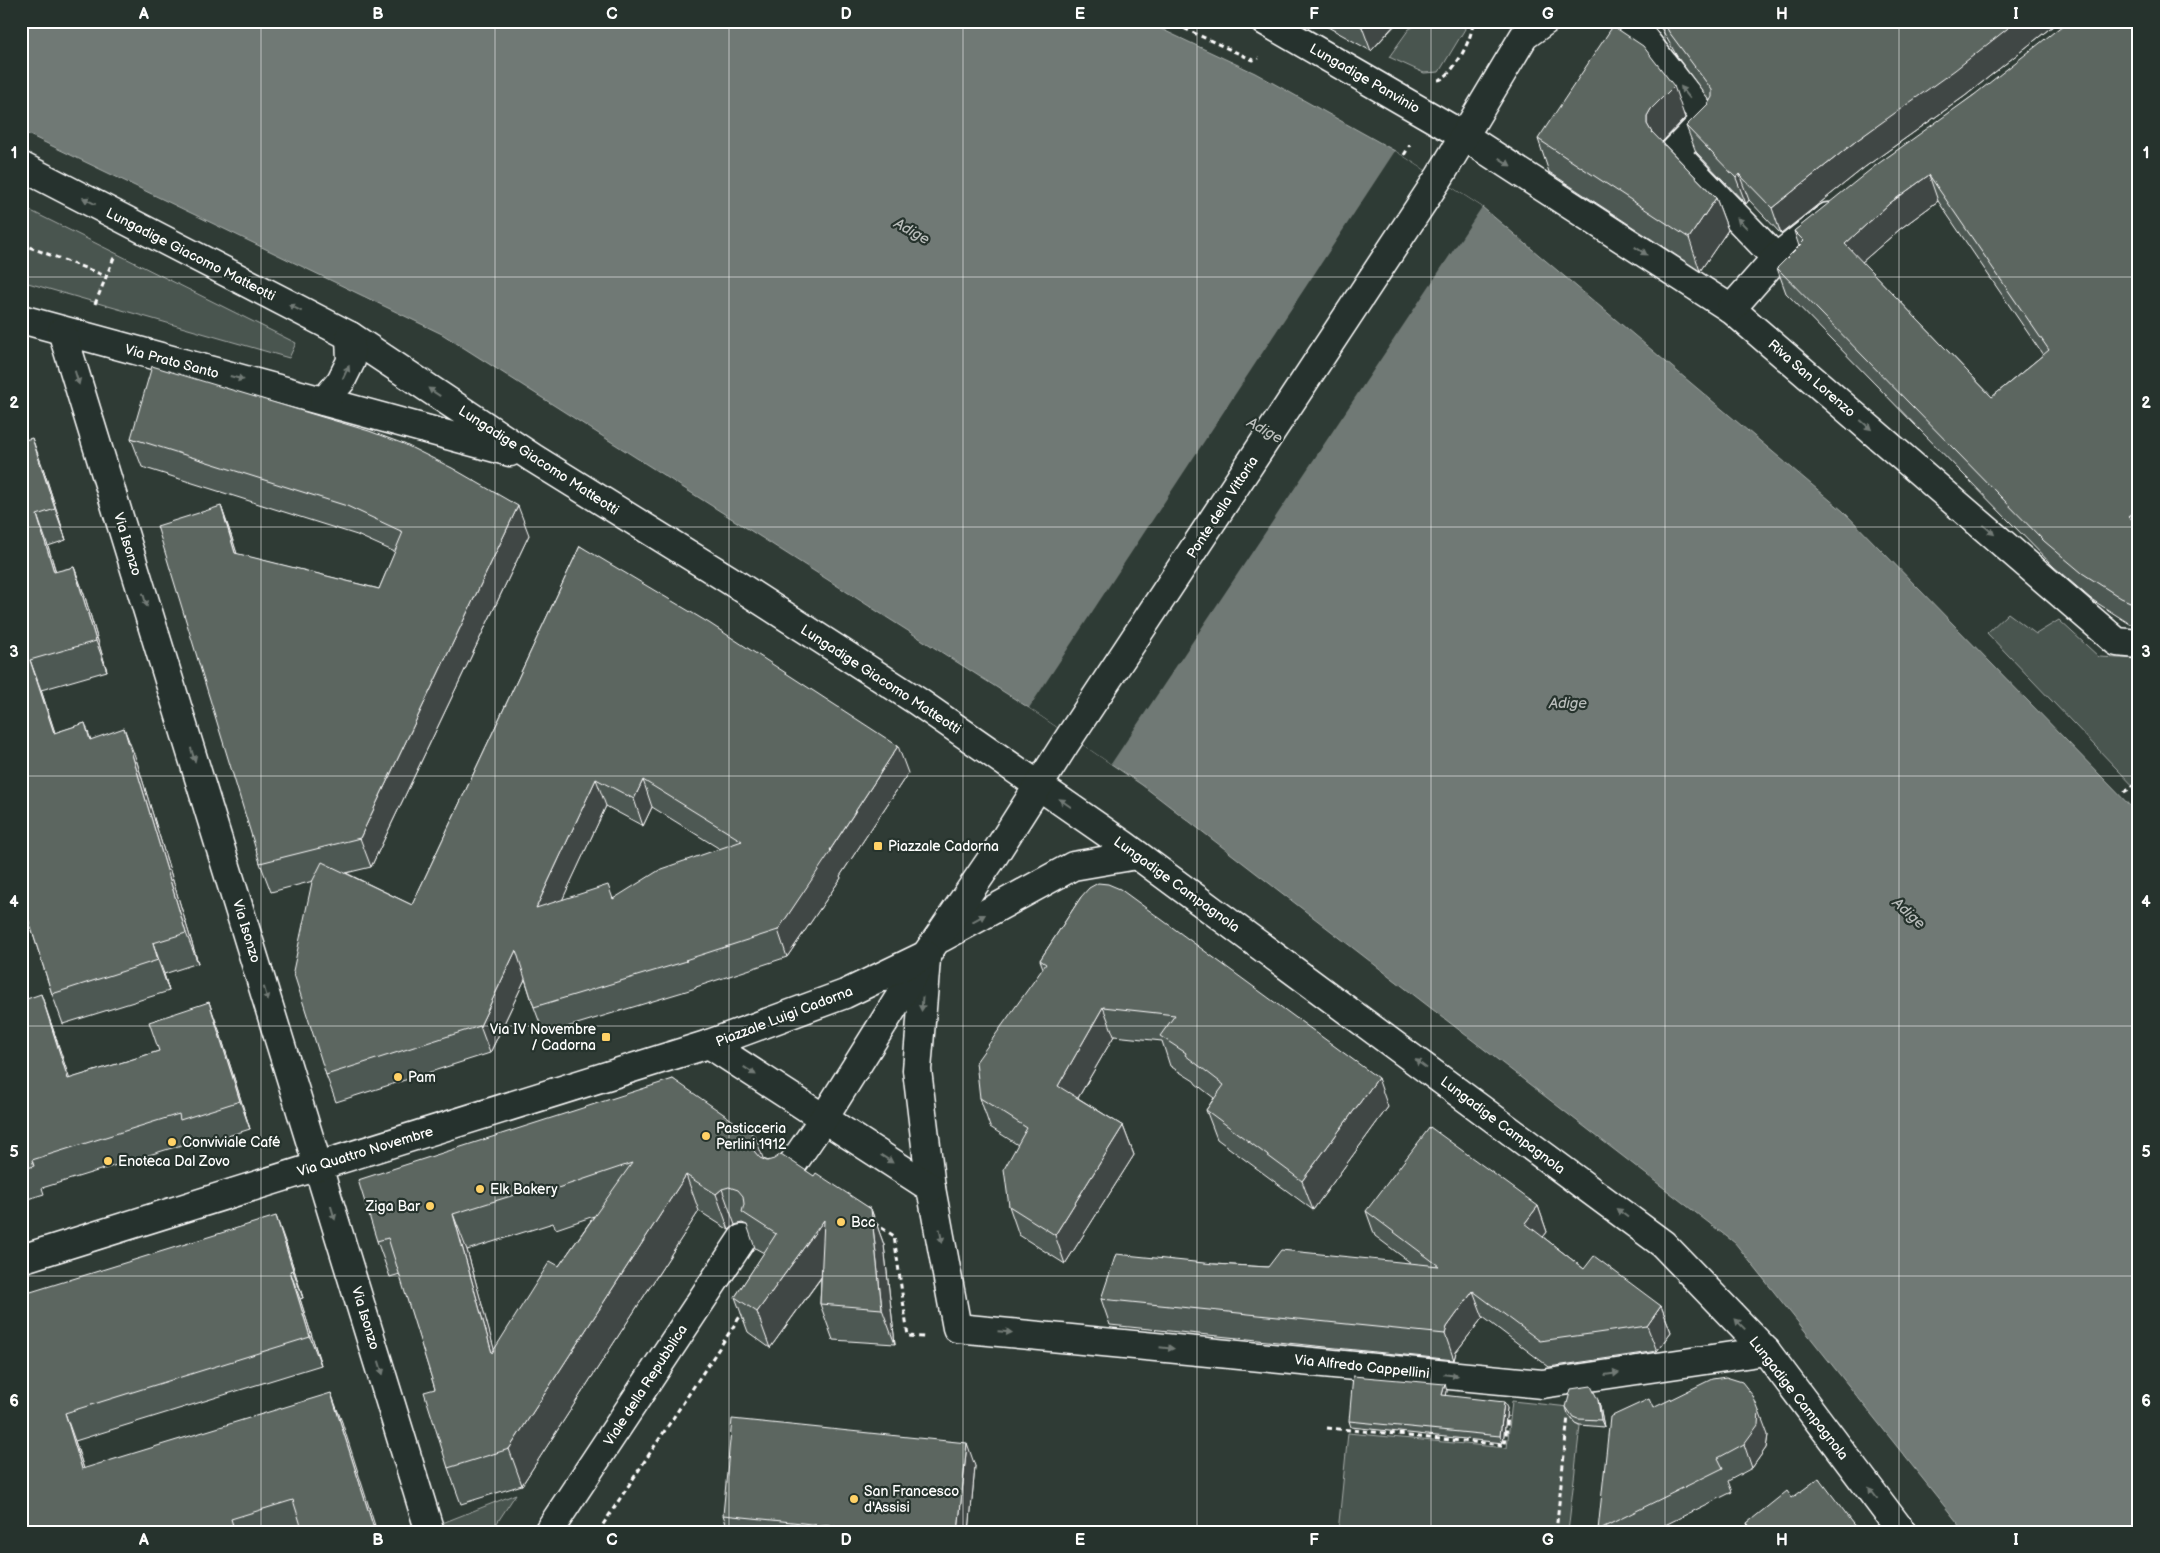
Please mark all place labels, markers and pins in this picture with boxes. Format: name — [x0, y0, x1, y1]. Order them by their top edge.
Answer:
place label: Piazzale Cadorna — [888, 838, 999, 855]
marker: Piazzale Cadorna — [872, 840, 884, 852]
place label: Via IV Novembre / Cadorna — [490, 1021, 596, 1054]
marker: Via IV Novembre / Cadorna — [600, 1031, 612, 1043]
place label: Pam — [408, 1069, 436, 1086]
marker: Pam — [392, 1071, 404, 1083]
place label: Pasticceria Perlini 1912 — [716, 1120, 787, 1153]
marker: Pasticceria Perlini 1912 — [700, 1130, 712, 1142]
place label: Conviviale Café — [182, 1134, 281, 1151]
marker: Conviviale Café — [166, 1136, 178, 1148]
place label: Enoteca Dal Zovo — [118, 1153, 230, 1170]
marker: Enoteca Dal Zovo — [102, 1155, 114, 1167]
place label: Elk Bakery — [490, 1181, 558, 1198]
marker: Elk Bakery — [474, 1183, 486, 1195]
place label: Ziga Bar — [365, 1198, 421, 1215]
marker: Ziga Bar — [424, 1200, 436, 1212]
place label: Bcc — [851, 1214, 876, 1231]
marker: Bcc — [835, 1216, 847, 1228]
place label: San Francesco d'Assisi — [864, 1483, 959, 1516]
marker: San Francesco d'Assisi — [848, 1493, 860, 1505]

